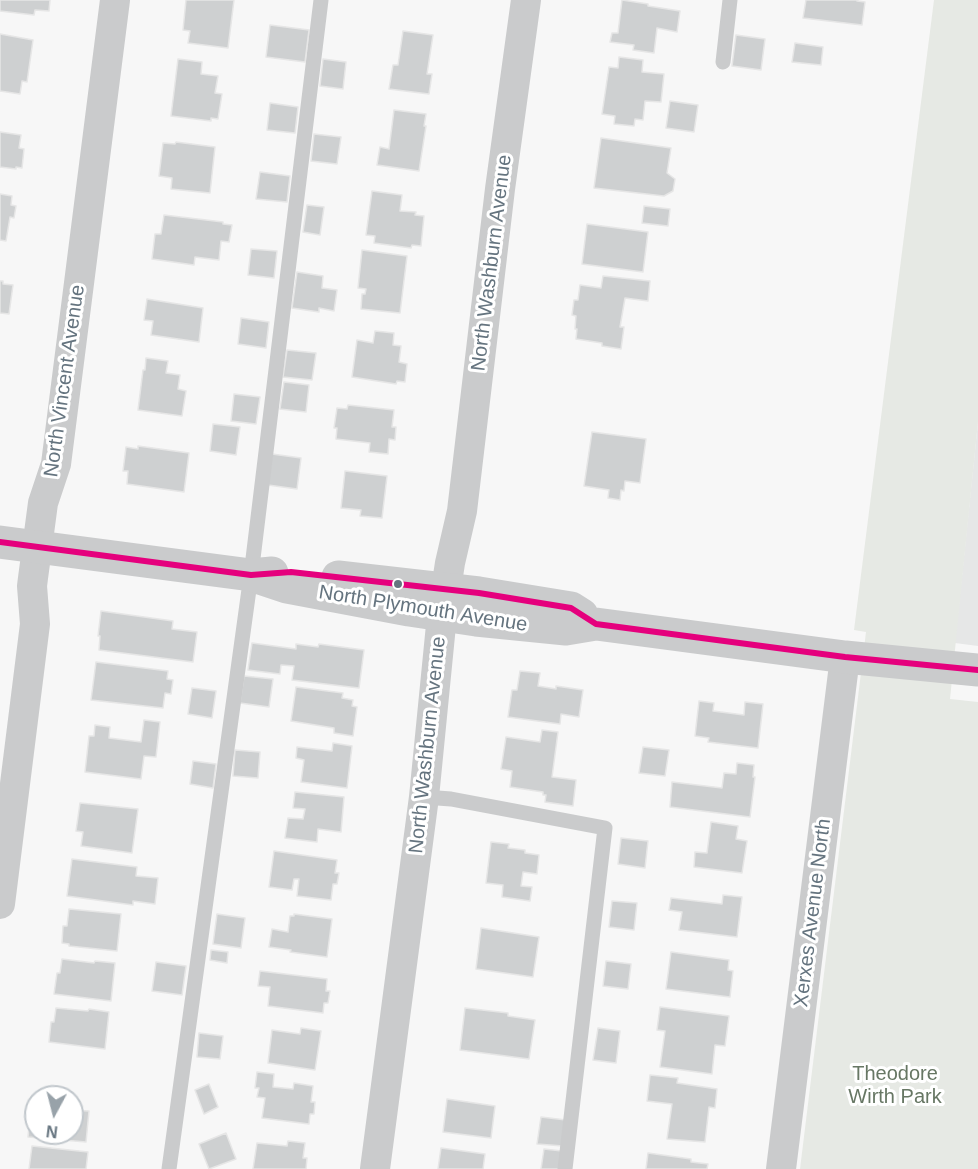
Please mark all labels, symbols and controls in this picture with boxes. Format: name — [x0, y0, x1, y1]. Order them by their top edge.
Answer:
street label: North Washburn Avenue — [467, 153, 517, 373]
street label: North Vincent Avenue — [40, 283, 90, 479]
unlabelled marker — [392, 578, 404, 590]
street label: North Plymouth Avenue — [317, 581, 529, 637]
street label: North Washburn Avenue — [405, 635, 451, 855]
street label: Xerxes Avenue North — [790, 817, 836, 1009]
park label: Theodore Wirth Park — [848, 1062, 942, 1109]
north arrow — [24, 1085, 84, 1145]
text: N — [45, 1122, 59, 1141]

